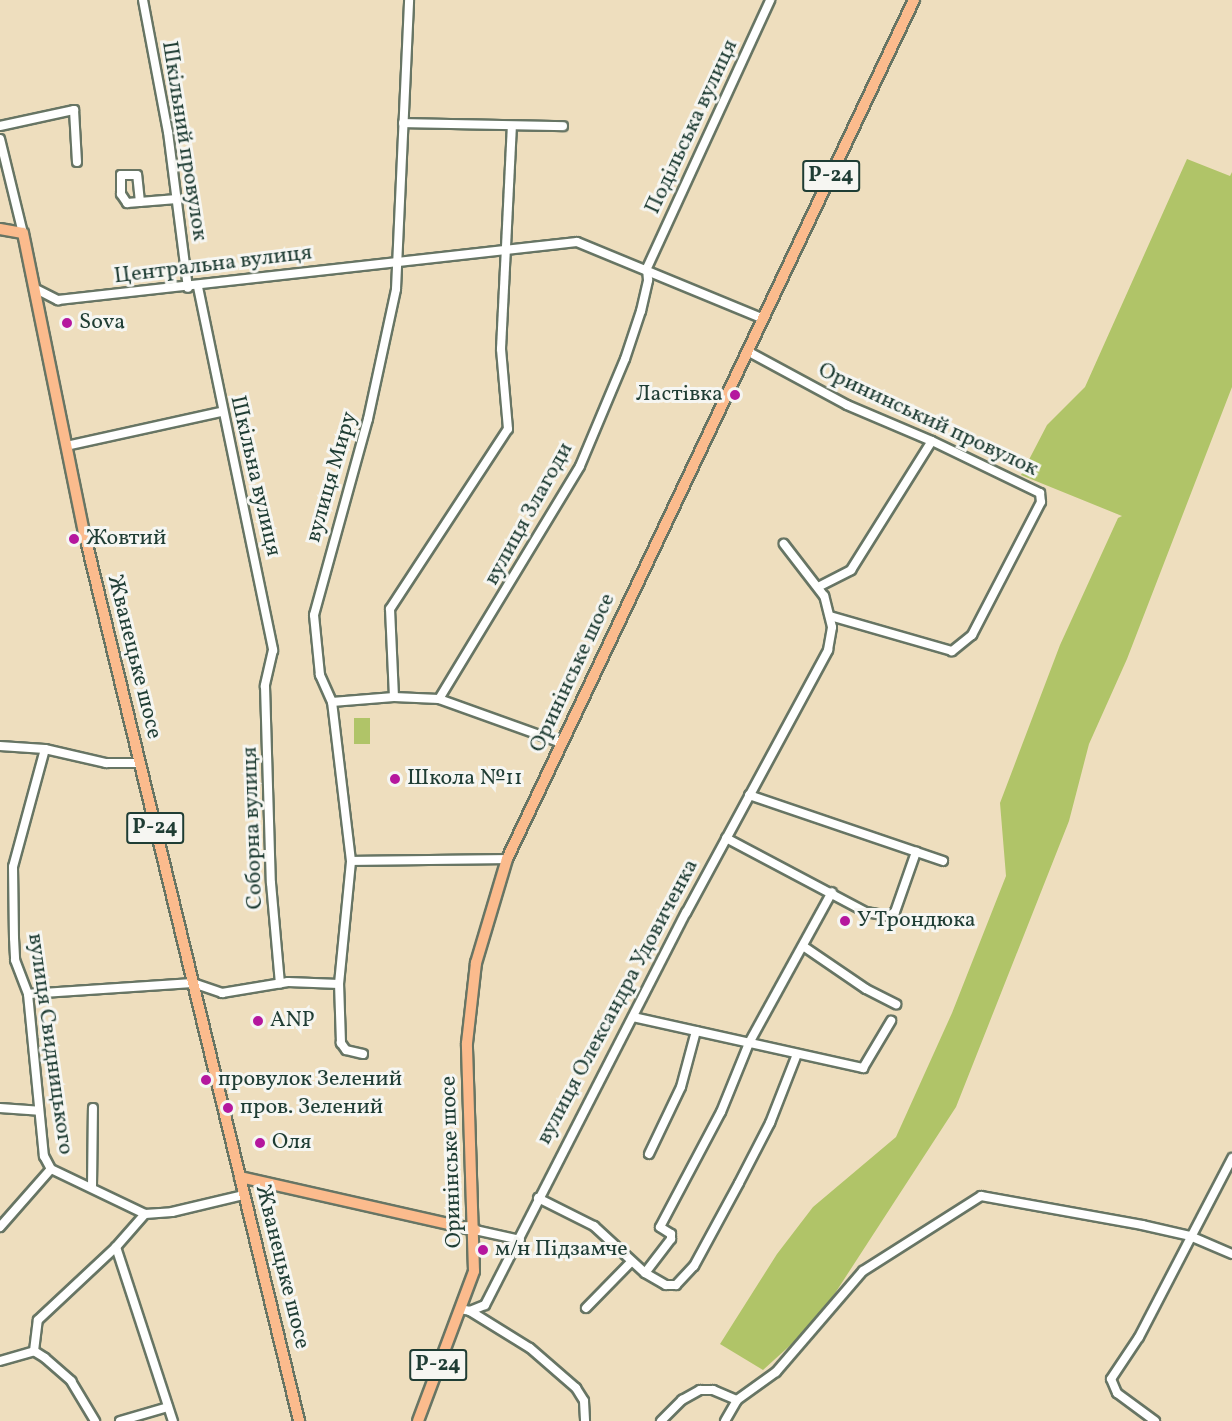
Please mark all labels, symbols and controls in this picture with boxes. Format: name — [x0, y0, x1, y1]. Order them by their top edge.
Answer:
street label: Подільська вулиця — [640, 36, 744, 218]
street label: Шкільний провулок — [155, 39, 213, 243]
road number: Р-24 — [801, 158, 861, 194]
street label: Центральна вулиця — [113, 240, 313, 290]
place label: Sova — [79, 310, 125, 336]
marker: Sova — [60, 316, 74, 330]
street label: Орининський провулок — [814, 357, 1042, 483]
place label: Ластівка — [636, 382, 723, 408]
marker: Ластівка — [728, 388, 742, 402]
street label: Шкільна вулиця — [224, 393, 286, 559]
street label: вулиця Миру — [301, 409, 363, 545]
street label: вулиця Злагоди — [479, 438, 579, 590]
place label: Жовтий — [86, 526, 166, 552]
marker: Жовтий — [67, 532, 81, 546]
street label: Жванецьке шосе — [101, 572, 167, 742]
street label: Оринінське шосе — [525, 589, 621, 757]
street label: Соборна вулиця — [237, 746, 269, 910]
place label: Школа №11 — [407, 766, 522, 792]
marker: Школа №11 — [388, 772, 402, 786]
road number: Р-24 — [125, 810, 185, 846]
street label: вулиця Олександра Удовиченка — [531, 855, 705, 1149]
place label: У Трондюка — [857, 908, 977, 934]
marker: У Трондюка — [838, 914, 852, 928]
street label: вулиця Свидницького — [21, 932, 79, 1156]
place label: ANP — [270, 1008, 315, 1034]
marker: ANP — [251, 1014, 265, 1028]
place label: провулок Зелений — [218, 1067, 402, 1093]
marker: провулок Зелений — [199, 1073, 213, 1087]
street label: Оринінське шосе — [436, 1075, 468, 1249]
place label: пров. Зелений — [240, 1095, 383, 1121]
marker: пров. Зелений — [221, 1101, 235, 1115]
place label: Оля — [272, 1130, 312, 1156]
marker: Оля — [253, 1136, 267, 1150]
street label: Жванецьке шосе — [249, 1182, 315, 1352]
place label: м/н Підзамче — [495, 1237, 628, 1263]
marker: м/н Підзамче — [476, 1243, 490, 1257]
road number: Р-24 — [408, 1347, 468, 1383]

